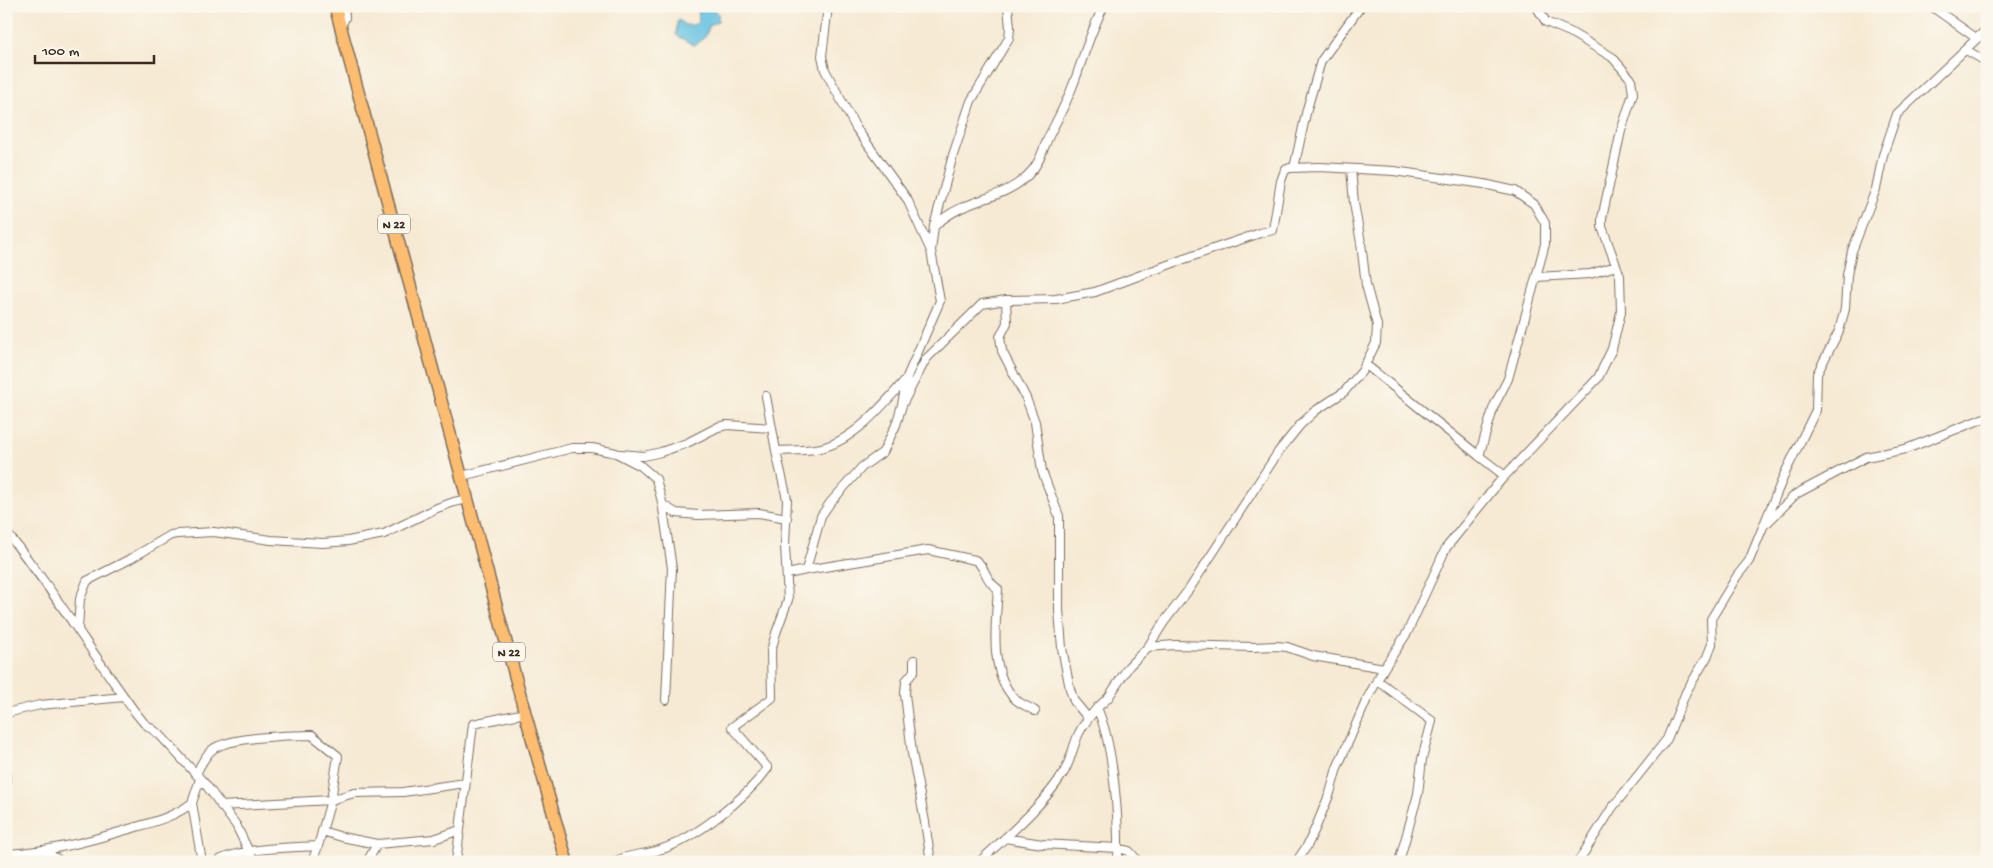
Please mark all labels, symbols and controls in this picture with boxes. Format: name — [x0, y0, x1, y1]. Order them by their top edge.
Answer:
scale bar — [35, 32, 154, 64]
text: 100 m — [41, 43, 80, 61]
road number: N 22 — [378, 214, 410, 233]
road number: N 22 — [493, 642, 525, 662]

